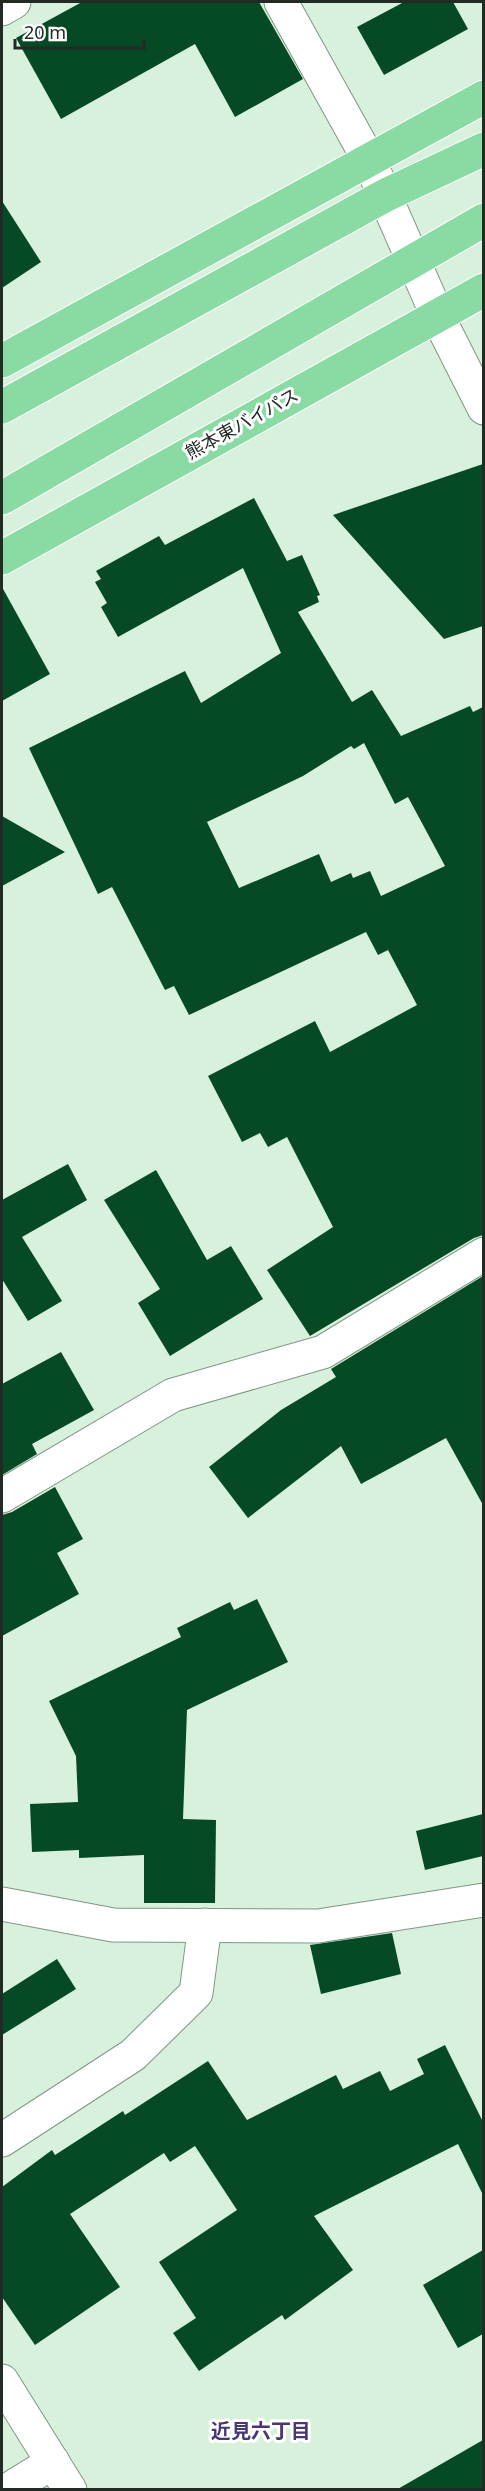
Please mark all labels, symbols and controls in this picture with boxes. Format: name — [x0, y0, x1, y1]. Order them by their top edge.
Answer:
scale bar — [15, 12, 144, 50]
text: 20 m — [24, 20, 66, 44]
street label: 熊本東バイパス — [181, 382, 302, 464]
district label: 近見六丁目 — [211, 2417, 311, 2444]

